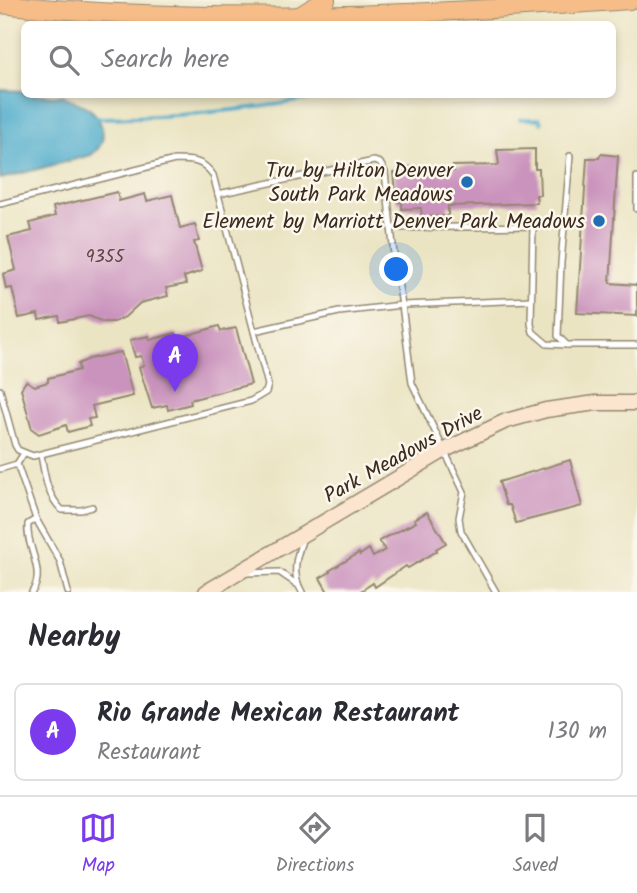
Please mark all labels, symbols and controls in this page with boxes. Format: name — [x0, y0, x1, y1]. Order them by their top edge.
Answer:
search box — [21, 21, 616, 98]
text: Search here — [101, 39, 229, 81]
icon: search — [45, 41, 83, 79]
place label: Tru by Hilton Denver South Park Meadows — [266, 155, 454, 212]
marker: Tru by Hilton Denver South Park Meadows — [459, 174, 475, 190]
place label: Element by Marriott Denver Park Meadows — [202, 206, 585, 239]
marker: Element by Marriott Denver Park Meadows — [591, 213, 607, 229]
house number: 9355 — [86, 243, 126, 272]
your location — [379, 252, 413, 286]
pin: A — [152, 334, 198, 392]
street label: Park Meadows Drive — [318, 398, 490, 513]
text: Nearby — [28, 614, 120, 662]
text: Rio Grande Mexican Restaurant — [97, 693, 459, 735]
text: A — [46, 714, 60, 750]
text: 130 m — [548, 714, 607, 750]
text: Restaurant — [97, 735, 201, 771]
tab: Map — [79, 809, 117, 881]
tab: Directions — [276, 809, 354, 881]
tab: Saved — [513, 809, 558, 881]

